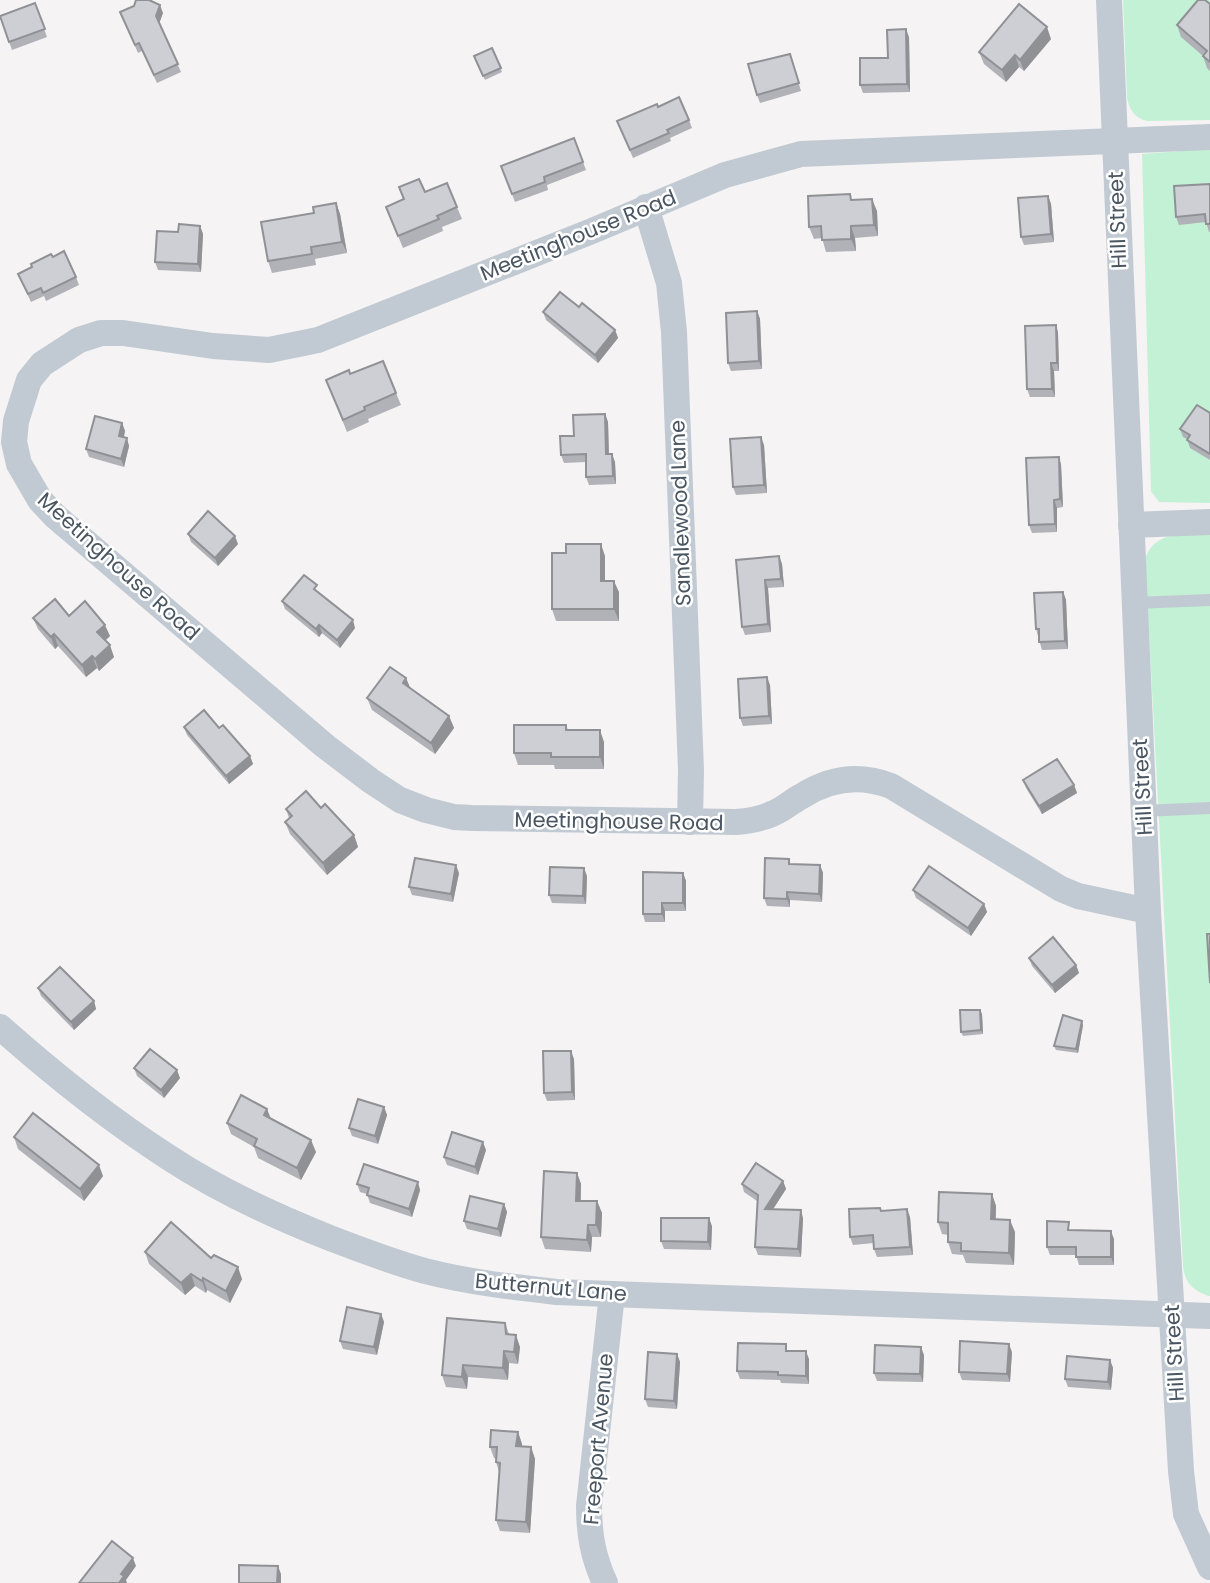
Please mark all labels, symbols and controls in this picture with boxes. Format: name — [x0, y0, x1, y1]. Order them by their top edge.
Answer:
street label: Hill Street — [1101, 171, 1133, 269]
street label: Meetinghouse Road — [476, 182, 680, 288]
street label: Sandlewood Lane — [662, 420, 698, 606]
street label: Meetinghouse Road — [32, 485, 206, 647]
street label: Hill Street — [1125, 738, 1159, 836]
street label: Meetinghouse Road — [514, 805, 724, 837]
street label: Butternut Lane — [474, 1266, 628, 1308]
street label: Hill Street — [1157, 1304, 1191, 1402]
street label: Freeport Avenue — [576, 1352, 620, 1526]

